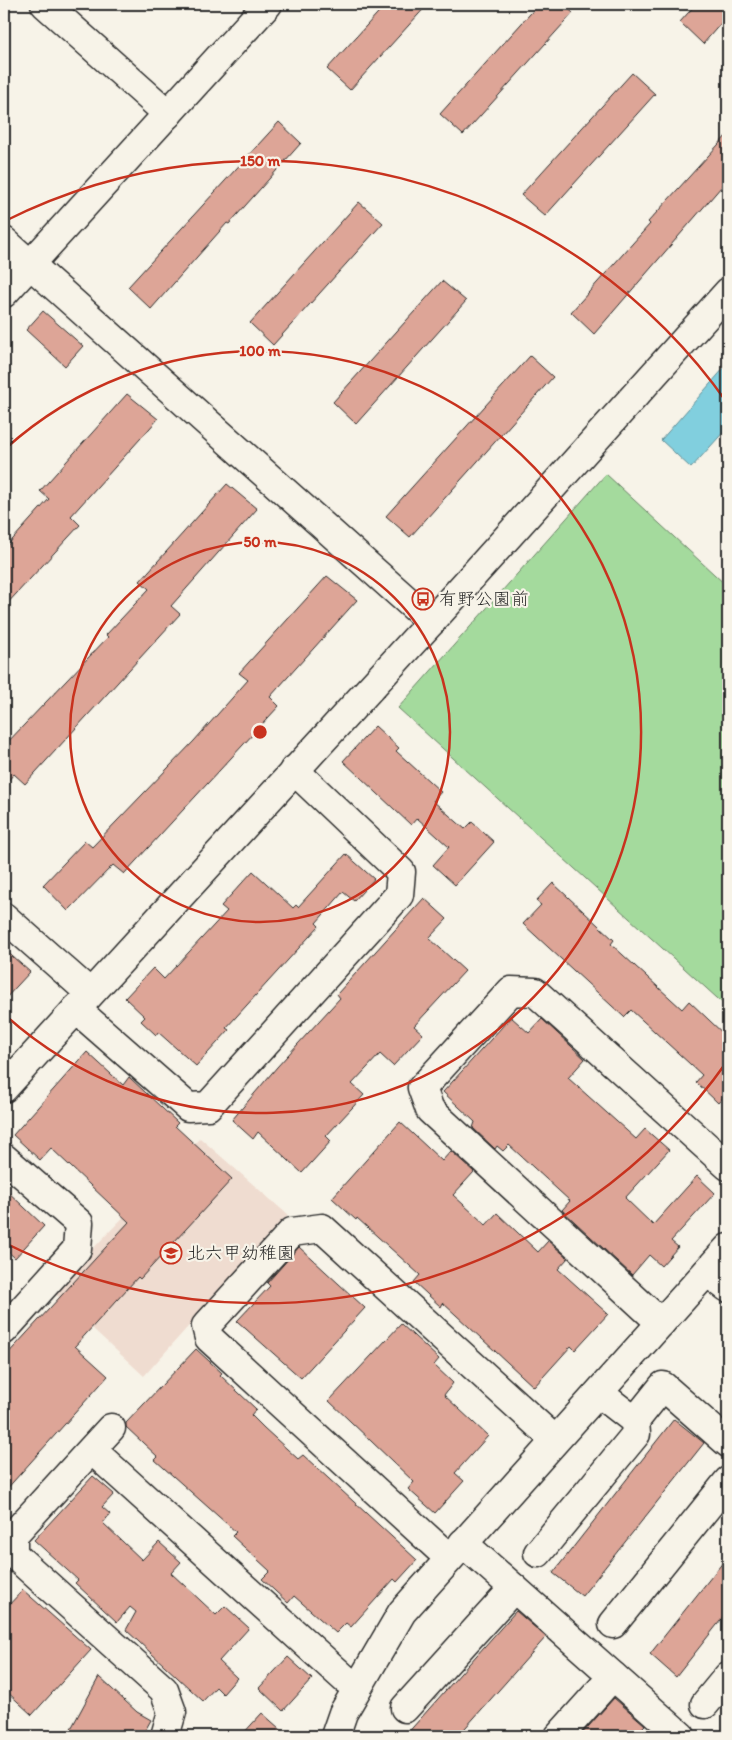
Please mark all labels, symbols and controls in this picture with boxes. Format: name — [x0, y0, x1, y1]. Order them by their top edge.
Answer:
text: 150 m — [240, 152, 280, 170]
text: 100 m — [239, 342, 281, 360]
text: 50 m — [243, 533, 277, 551]
bus stop icon: 有野公園前 — [411, 587, 435, 611]
place label: 有野公園前 — [439, 588, 529, 610]
centre of rings — [251, 723, 269, 741]
school or university icon: 北六甲幼稚園 — [159, 1241, 183, 1265]
place label: 北六甲幼稚園 — [187, 1242, 295, 1264]

